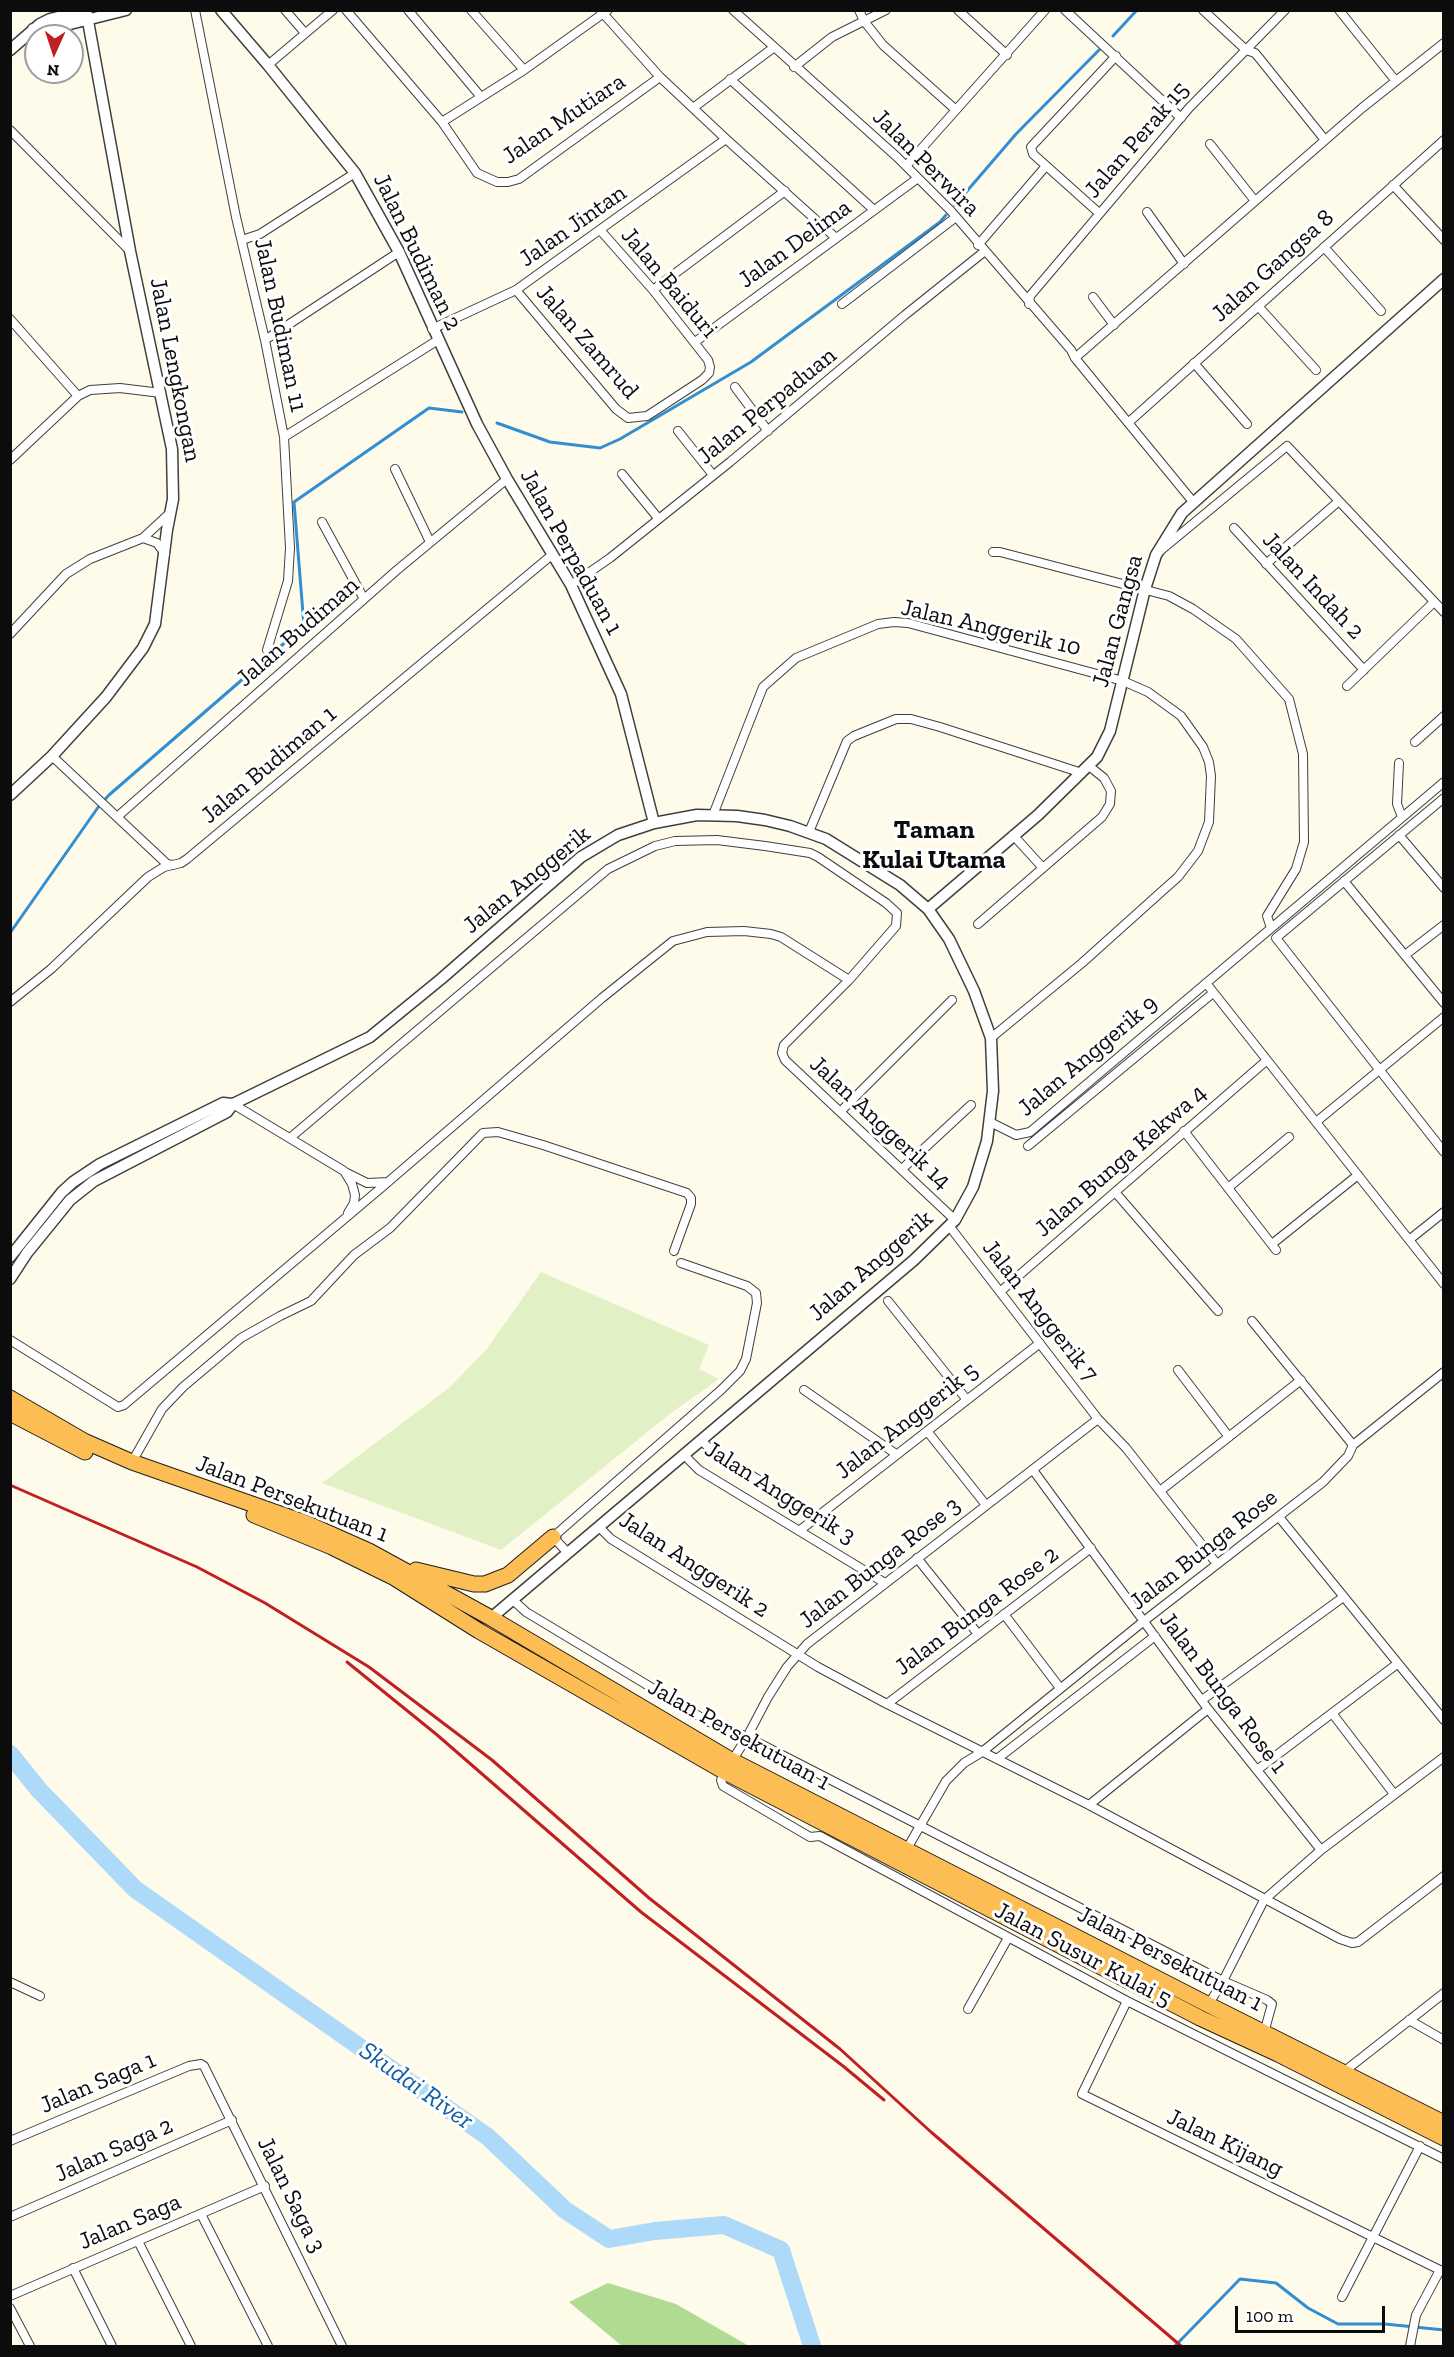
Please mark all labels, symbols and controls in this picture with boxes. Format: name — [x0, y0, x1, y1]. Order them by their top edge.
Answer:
north arrow — [24, 24, 84, 84]
text: N — [47, 61, 60, 80]
street label: Jalan Mutiara — [497, 67, 631, 171]
street label: Jalan Perak 15 — [1079, 76, 1195, 204]
street label: Jalan Perwira — [866, 103, 986, 223]
street label: Jalan Budiman 2 — [367, 169, 467, 335]
street label: Jalan Jintan — [514, 179, 632, 273]
street label: Jalan Delima — [733, 193, 857, 295]
street label: Jalan Gangsa 8 — [1206, 204, 1340, 328]
street label: Jalan Baiduri — [614, 222, 724, 344]
street label: Jalan Budiman 11 — [248, 235, 312, 415]
street label: Jalan Lengkongan — [143, 275, 207, 465]
street label: Jalan Zamrud — [530, 279, 644, 405]
street label: Jalan Perpaduan — [692, 341, 842, 471]
street label: Jalan Perpaduan 1 — [514, 464, 628, 640]
street label: Jalan Indah 2 — [1256, 526, 1370, 646]
street label: Jalan Gangsa — [1086, 551, 1150, 691]
street label: Jalan Budiman — [231, 571, 365, 693]
street label: Jalan Anggerik 10 — [898, 593, 1084, 663]
street label: Jalan Budiman 1 — [196, 700, 342, 830]
district label: Taman Kulai Utama — [862, 815, 1006, 876]
street label: Jalan Anggerik — [458, 820, 596, 940]
street label: Jalan Anggerik 9 — [1012, 989, 1164, 1123]
street label: Jalan Anggerik 14 — [803, 1050, 957, 1196]
street label: Jalan Bunga Kekwa 4 — [1029, 1079, 1213, 1243]
street label: Jalan Anggerik — [803, 1204, 939, 1328]
street label: Jalan Anggerik 7 — [976, 1234, 1104, 1388]
street label: Jalan Anggerik 5 — [830, 1356, 984, 1486]
street label: Jalan Anggerik 3 — [699, 1435, 861, 1551]
street label: Jalan Persekutuan 1 — [192, 1449, 392, 1549]
street label: Jalan Bunga Rose — [1124, 1483, 1284, 1617]
street label: Jalan Bunga Rose 3 — [794, 1491, 966, 1635]
street label: Jalan Anggerik 2 — [614, 1506, 774, 1624]
street label: Jalan Bunga Rose 2 — [890, 1540, 1064, 1682]
street label: Jalan Bunga Rose 1 — [1153, 1607, 1293, 1779]
street label: Jalan Persekutuan 1 — [643, 1673, 835, 1797]
street label: Jalan Susur Kulai 5 — [990, 1896, 1176, 2014]
street label: Jalan Persekutuan 1 — [1073, 1900, 1267, 2018]
water label: Skudai River — [353, 2035, 479, 2137]
street label: Jalan Saga 1 — [36, 2046, 160, 2120]
street label: Jalan Kijang — [1162, 2102, 1288, 2184]
street label: Jalan Saga 2 — [51, 2111, 177, 2189]
street label: Jalan Saga 3 — [251, 2132, 331, 2258]
street label: Jalan Saga — [75, 2188, 185, 2256]
scale bar — [1238, 2294, 1388, 2332]
text: 100 m — [1246, 2305, 1293, 2327]

